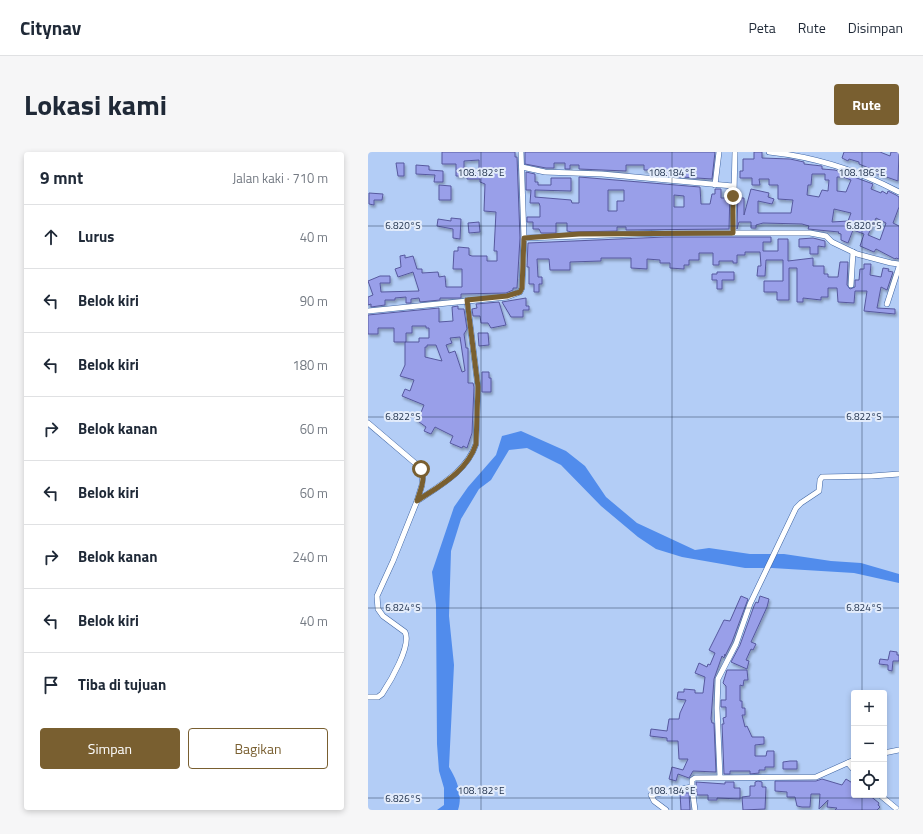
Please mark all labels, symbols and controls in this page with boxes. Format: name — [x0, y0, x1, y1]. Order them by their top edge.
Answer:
text: Citynav — [20, 13, 81, 42]
text: Peta — [749, 17, 776, 38]
text: Rute — [798, 17, 826, 38]
text: Disimpan — [848, 17, 903, 38]
text: Lokasi kami — [24, 83, 167, 126]
button: Rute — [834, 84, 899, 125]
text: 9 mnt — [40, 165, 83, 191]
text: 108.182°E — [458, 165, 505, 180]
text: 108.184°E — [649, 165, 696, 180]
text: 108.186°E — [839, 165, 886, 180]
text: Jalan kaki · 710 m — [232, 168, 328, 188]
route end — [724, 187, 742, 205]
text: 6.820°S — [385, 218, 421, 233]
text: 6.820°S — [846, 218, 882, 233]
text: Lurus — [78, 225, 114, 248]
icon: ahead — [40, 226, 62, 248]
text: 40 m — [300, 227, 328, 247]
text: Belok kiri — [78, 289, 139, 312]
icon: left — [40, 290, 62, 312]
text: 90 m — [300, 291, 328, 311]
text: Belok kiri — [78, 353, 139, 376]
icon: left — [40, 354, 62, 376]
text: 180 m — [292, 355, 328, 375]
text: 6.822°S — [385, 409, 421, 424]
text: 6.822°S — [846, 409, 882, 424]
text: Belok kanan — [78, 417, 158, 440]
icon: right — [40, 418, 62, 440]
text: 60 m — [300, 419, 328, 439]
route start — [412, 460, 430, 478]
text: Belok kiri — [78, 481, 139, 504]
icon: left — [40, 482, 62, 504]
text: 60 m — [300, 483, 328, 503]
text: Belok kanan — [78, 545, 158, 568]
icon: right — [40, 546, 62, 568]
text: 240 m — [292, 547, 328, 567]
text: 6.824°S — [385, 600, 421, 615]
text: 6.824°S — [846, 600, 882, 615]
text: Belok kiri — [78, 609, 139, 632]
icon: left — [40, 610, 62, 632]
text: 40 m — [300, 611, 328, 631]
text: Tiba di tujuan — [78, 673, 166, 696]
icon: arrive — [40, 674, 62, 696]
map controls — [851, 690, 887, 798]
button: + — [851, 690, 887, 726]
button: − — [851, 726, 887, 762]
button: Simpan — [40, 728, 180, 769]
button: Bagikan — [188, 728, 328, 769]
button: locate — [851, 762, 887, 798]
text: 108.182°E — [458, 783, 505, 798]
text: 108.184°E — [649, 783, 696, 798]
text: 6.826°S — [385, 791, 421, 806]

